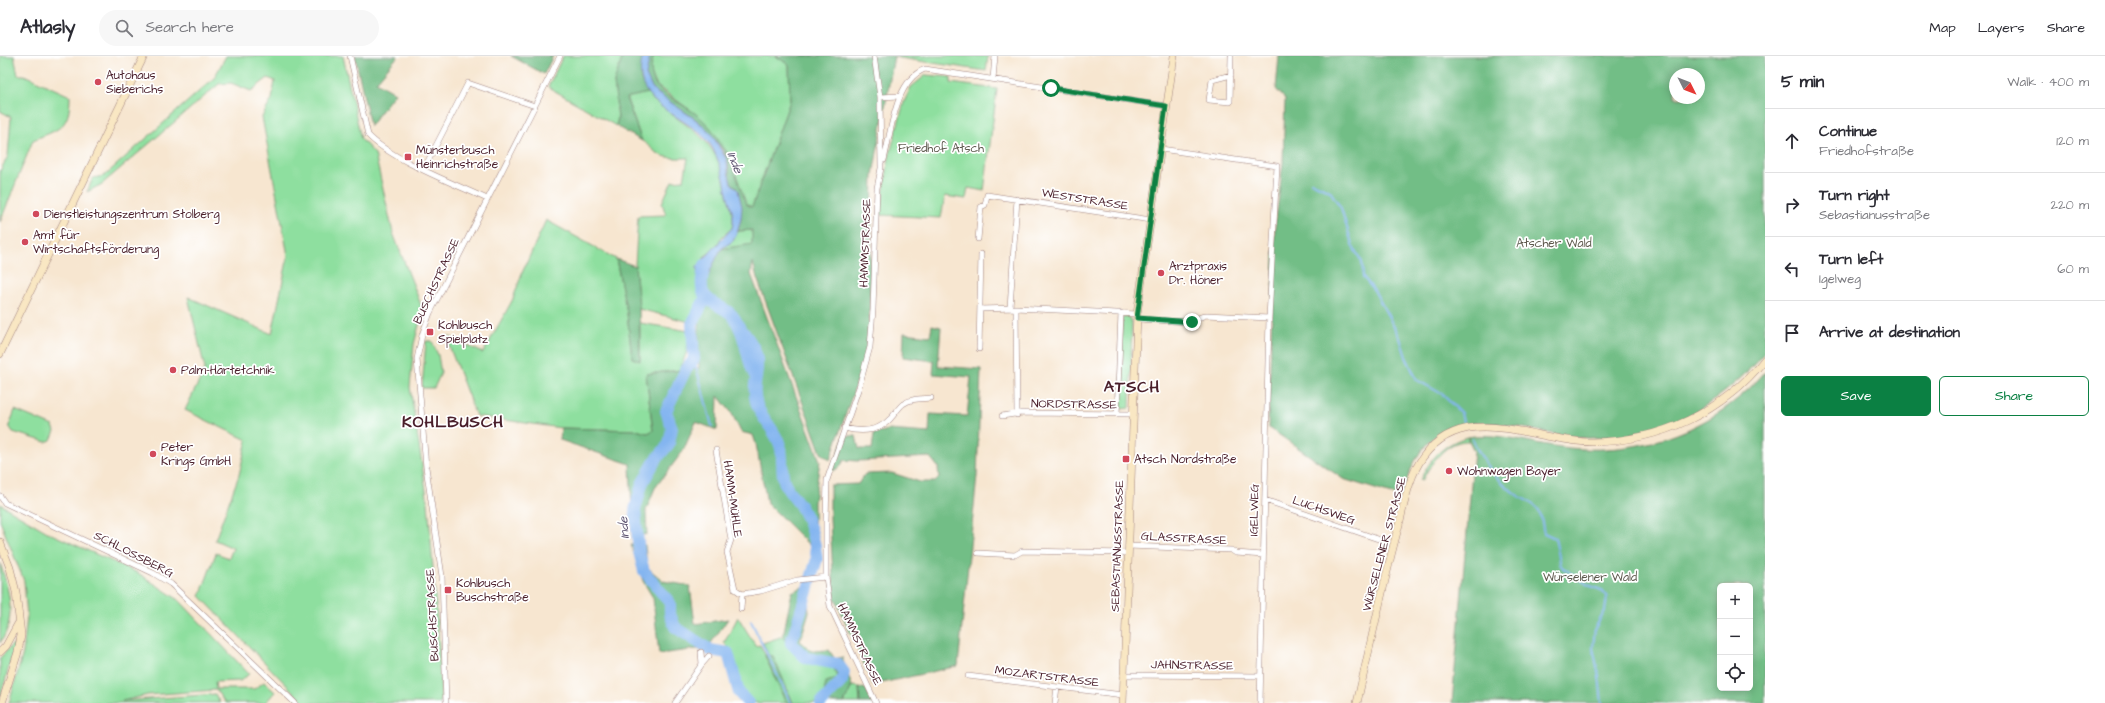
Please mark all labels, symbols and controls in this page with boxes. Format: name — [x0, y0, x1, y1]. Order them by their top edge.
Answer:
search box — [99, 10, 379, 46]
text: Atlasly — [20, 14, 75, 41]
icon: search — [113, 17, 135, 39]
text: Search here — [145, 17, 234, 38]
text: Map — [1929, 18, 1956, 38]
text: Layers — [1978, 18, 2025, 38]
text: Share — [2047, 18, 2085, 38]
place label: Autohaus Sieberichs — [106, 67, 163, 98]
north arrow — [1669, 68, 1705, 104]
text: 5 min — [1781, 70, 1824, 94]
text: Walk · 400 m — [2007, 73, 2089, 91]
marker: Autohaus Sieberichs — [93, 77, 103, 87]
route start — [1042, 79, 1060, 97]
text: Continue — [1819, 121, 1877, 142]
icon: ahead — [1781, 130, 1803, 152]
text: 120 m — [2056, 132, 2089, 150]
park label: Friedhof Atsch — [898, 140, 984, 157]
place label: Münsterbusch Heinrichstraße — [416, 142, 499, 173]
text: Friedhofstraße — [1819, 142, 1914, 160]
water label: Inde — [723, 149, 748, 177]
marker: Münsterbusch Heinrichstraße — [403, 152, 413, 162]
street label: WESTSTRASSE — [1040, 184, 1129, 215]
text: Turn right — [1819, 185, 1890, 206]
icon: right — [1781, 194, 1803, 216]
text: 220 m — [2051, 196, 2089, 214]
street label: HAMMSTRASSE — [855, 198, 876, 288]
place label: Dienstleistungszentrum Stolberg — [44, 206, 220, 224]
text: Sebastianusstraße — [1819, 206, 1930, 224]
marker: Dienstleistungszentrum Stolberg — [31, 209, 41, 219]
place label: Amt für Wirtschaftsförderung — [33, 227, 159, 259]
park label: Atscher Wald — [1516, 235, 1592, 252]
street label: BUSCHSTRASSE — [409, 236, 464, 327]
marker: Amt für Wirtschaftsförderung — [20, 237, 30, 247]
text: Turn left — [1819, 249, 1883, 270]
place label: Arztpraxis Dr. Höner — [1169, 258, 1227, 289]
icon: left — [1781, 258, 1803, 280]
text: 60 m — [2057, 260, 2089, 278]
marker: Arztpraxis Dr. Höner — [1156, 268, 1166, 278]
text: Igelweg — [1819, 270, 1861, 288]
route end — [1183, 313, 1201, 331]
place label: Kohlbusch Spielplatz — [438, 317, 492, 348]
icon: arrive — [1781, 322, 1803, 344]
text: Arrive at destination — [1819, 322, 1960, 343]
marker: Kohlbusch Spielplatz — [425, 327, 435, 337]
place label: Palm-Härtetchnik — [181, 362, 275, 379]
marker: Palm-Härtetchnik — [168, 365, 178, 375]
district label: ATSCH — [1104, 376, 1160, 398]
button: Save — [1781, 376, 1931, 416]
button: Share — [1939, 376, 2089, 416]
street label: NORDSTRASSE — [1031, 395, 1117, 414]
district label: KOHLBUSCH — [402, 411, 504, 433]
place label: Peter Krings GmbH — [161, 439, 231, 471]
marker: Peter Krings GmbH — [148, 449, 158, 459]
place label: Atsch Nordstraße — [1134, 451, 1237, 468]
marker: Atsch Nordstraße — [1121, 454, 1131, 464]
street label: HAMM-MÜHLE — [719, 459, 746, 539]
place label: Wohnwagen Bayer — [1457, 463, 1561, 481]
marker: Wohnwagen Bayer — [1444, 466, 1454, 476]
street label: WÜRSELENER STRASSE — [1358, 475, 1411, 613]
street label: SEBASTIANUSSTRASSE — [1107, 480, 1128, 612]
street label: IGELWEG — [1246, 483, 1263, 536]
street label: LUCHSWEG — [1290, 492, 1358, 529]
water label: Inde — [614, 515, 634, 540]
street label: SCHLOSSBERG — [91, 527, 177, 582]
street label: GLASSTRASSE — [1141, 528, 1227, 549]
street label: BUSCHSTRASSE — [422, 568, 443, 662]
park label: Würselener Wald — [1543, 569, 1637, 586]
place label: Kohlbusch Buschstraße — [456, 575, 529, 606]
map controls — [1717, 583, 1753, 691]
button: + — [1717, 583, 1753, 619]
marker: Kohlbusch Buschstraße — [443, 585, 453, 595]
street label: HAMMSTRASSE — [833, 600, 886, 688]
button: − — [1717, 619, 1753, 655]
button: locate — [1717, 655, 1753, 691]
street label: JAHNSTRASSE — [1150, 656, 1234, 675]
street label: MOZARTSTRASSE — [994, 662, 1100, 691]

